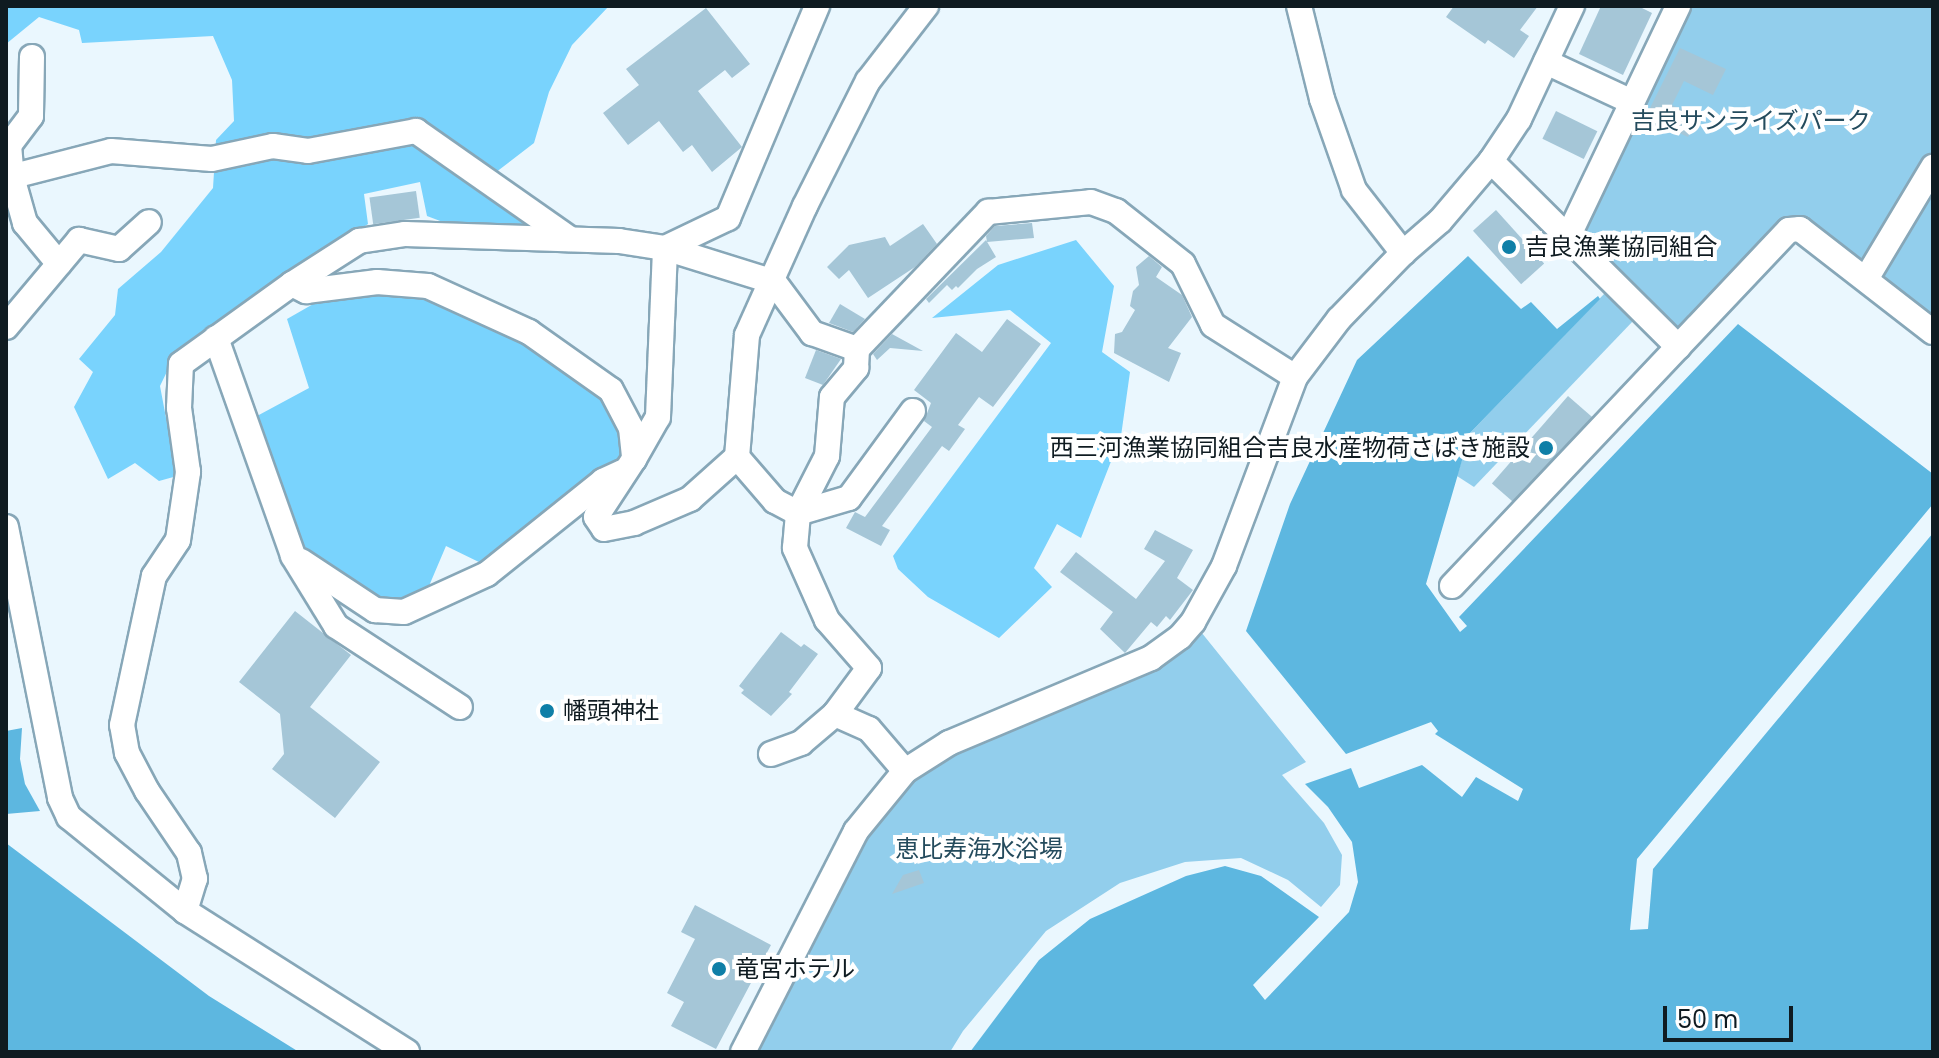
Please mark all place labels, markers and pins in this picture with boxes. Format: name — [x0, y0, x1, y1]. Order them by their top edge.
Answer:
place label: 吉良漁業協同組合 — [1525, 233, 1717, 261]
marker: 吉良漁業協同組合 — [1500, 238, 1518, 256]
place label: 西三河漁業協同組合吉良水産物荷さばき施設 — [1050, 434, 1530, 462]
marker: 西三河漁業協同組合吉良水産物荷さばき施設 — [1537, 439, 1555, 457]
place label: 幡頭神社 — [563, 697, 659, 725]
marker: 幡頭神社 — [538, 702, 556, 720]
place label: 竜宮ホテル — [735, 955, 855, 983]
marker: 竜宮ホテル — [710, 960, 728, 978]

